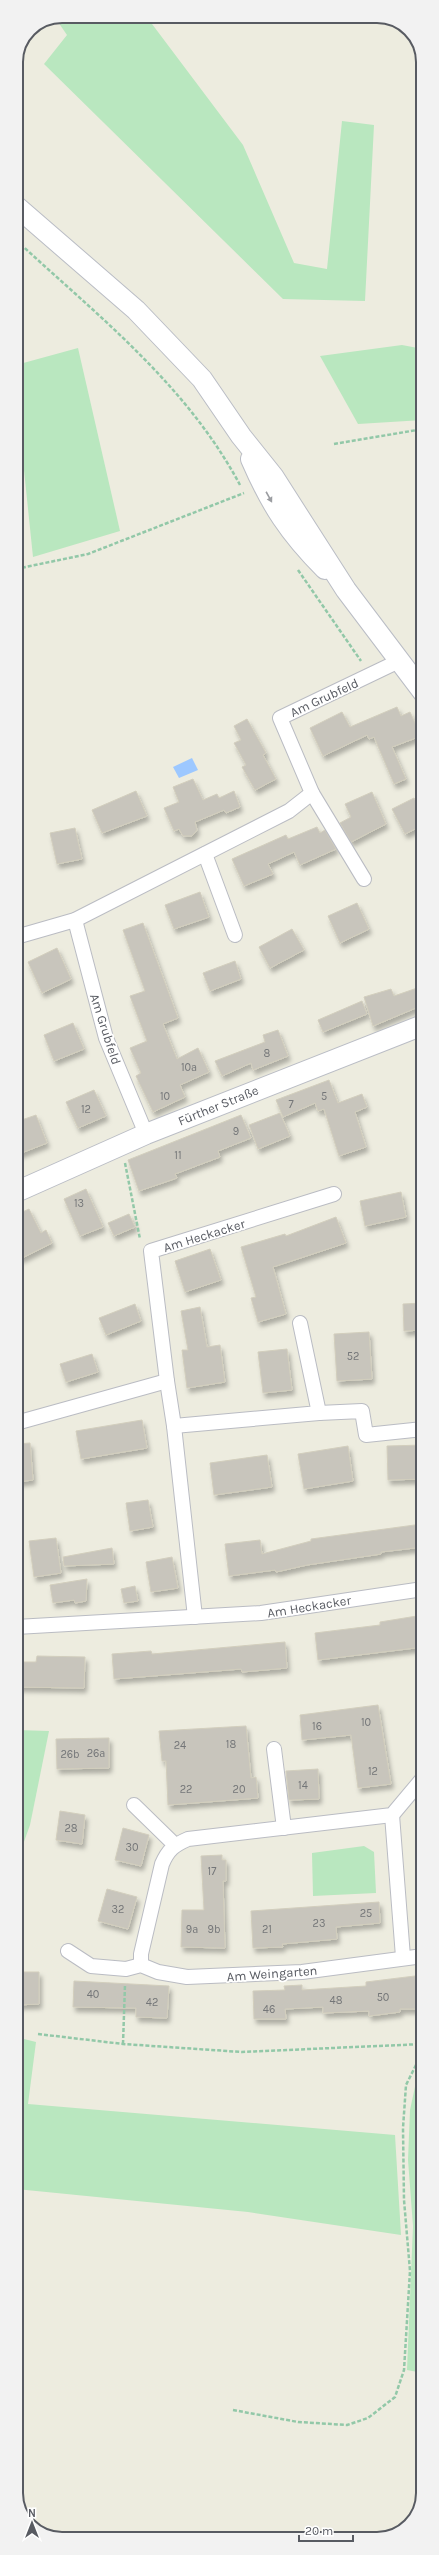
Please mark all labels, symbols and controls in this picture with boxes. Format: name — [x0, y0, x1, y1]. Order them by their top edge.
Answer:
one-way arrow — [265, 492, 272, 503]
street label: Am Grubfeld — [288, 675, 361, 720]
street label: Am Grubfeld — [87, 992, 124, 1067]
house number: 8 — [264, 1047, 271, 1060]
house number: 10a — [181, 1061, 197, 1074]
street label: Fürther Straße — [176, 1082, 261, 1128]
house number: 10 — [160, 1090, 170, 1103]
house number: 5 — [321, 1090, 327, 1103]
house number: 7 — [288, 1098, 294, 1111]
house number: 12 — [81, 1103, 91, 1116]
house number: 9 — [233, 1125, 239, 1138]
house number: 11 — [174, 1149, 182, 1162]
house number: 13 — [74, 1197, 84, 1210]
street label: Am Heckacker — [161, 1216, 247, 1255]
house number: 52 — [347, 1350, 359, 1363]
street label: Am Heckacker — [266, 1592, 352, 1621]
house number: 10 — [361, 1716, 371, 1729]
house number: 16 — [312, 1720, 322, 1733]
house number: 18 — [226, 1738, 236, 1751]
house number: 24 — [174, 1739, 186, 1752]
house number: 26a — [87, 1747, 105, 1760]
house number: 26b — [60, 1748, 80, 1761]
house number: 12 — [368, 1765, 378, 1778]
house number: 14 — [298, 1779, 308, 1792]
house number: 22 — [180, 1783, 192, 1796]
house number: 20 — [233, 1783, 245, 1796]
house number: 28 — [64, 1822, 78, 1835]
house number: 30 — [125, 1841, 139, 1854]
house number: 17 — [208, 1865, 216, 1878]
house number: 32 — [112, 1903, 124, 1916]
house number: 25 — [360, 1907, 372, 1920]
house number: 23 — [313, 1917, 325, 1930]
house number: 9a — [186, 1923, 198, 1936]
house number: 9b — [208, 1923, 220, 1936]
house number: 21 — [262, 1923, 272, 1936]
street label: Am Weingarten — [226, 1963, 318, 1984]
house number: 40 — [87, 1988, 99, 2001]
house number: 50 — [377, 1991, 389, 2004]
house number: 48 — [330, 1994, 343, 2007]
house number: 42 — [146, 1996, 158, 2009]
house number: 46 — [263, 2003, 275, 2016]
north arrow — [12, 2503, 52, 2543]
text: N — [28, 2507, 36, 2520]
scale bar — [299, 2517, 353, 2543]
text: 20 m — [305, 2524, 333, 2538]

